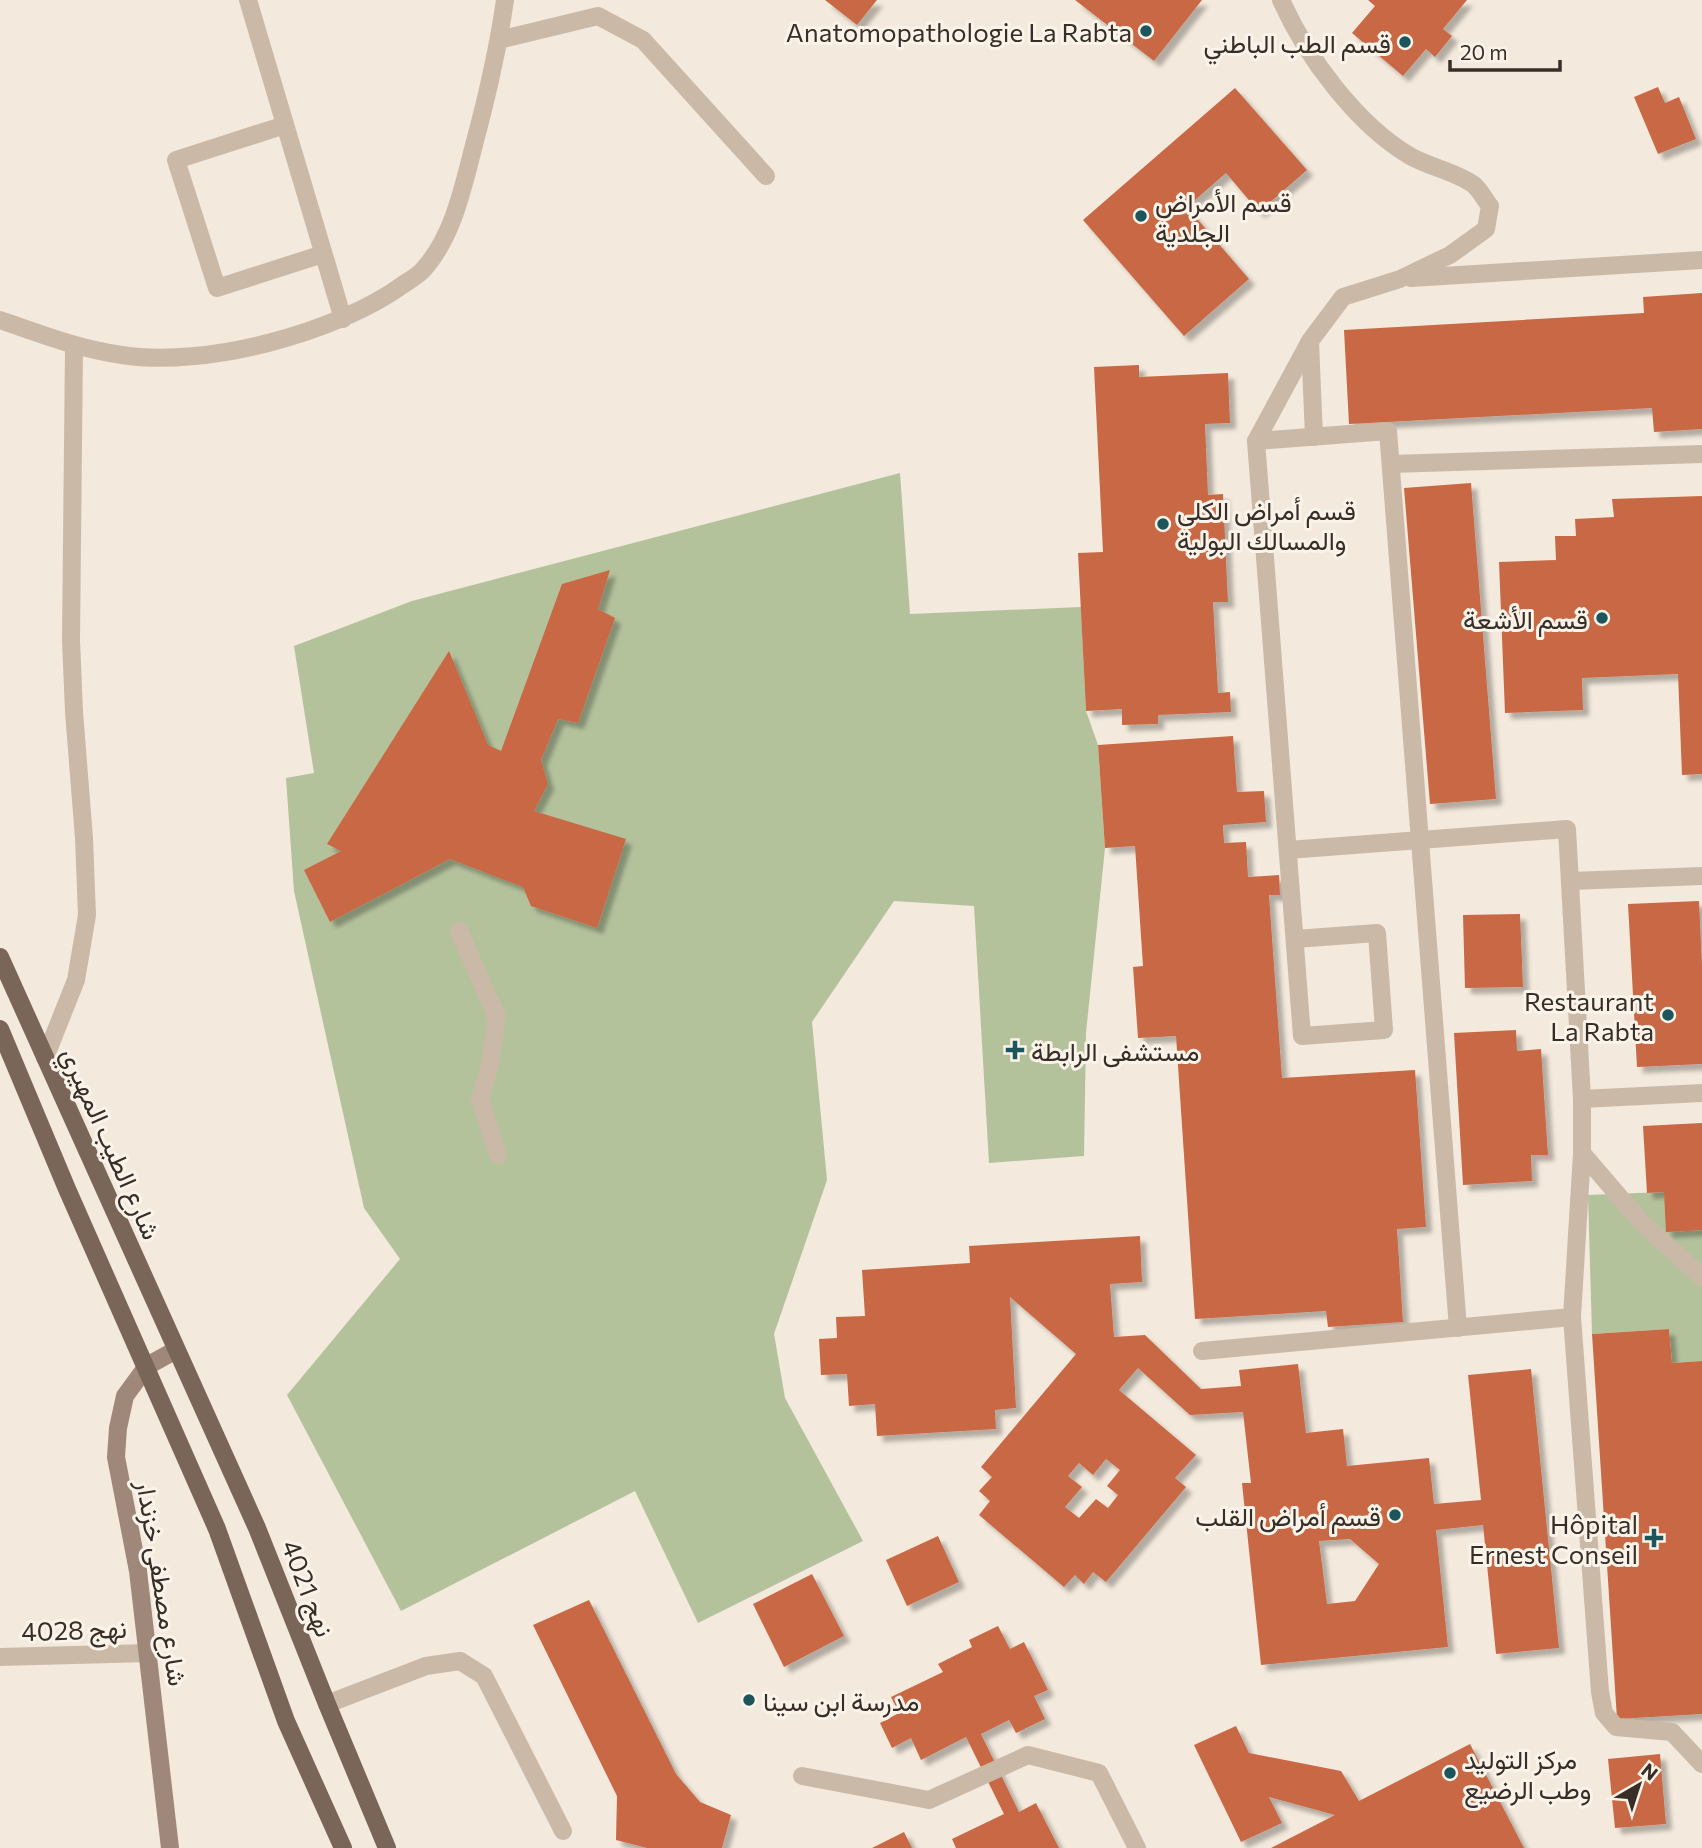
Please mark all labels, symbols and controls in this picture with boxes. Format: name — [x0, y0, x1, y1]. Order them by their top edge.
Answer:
place label: Anatomopathologie La Rabta — [786, 16, 1132, 47]
marker: Anatomopathologie La Rabta — [1138, 23, 1154, 39]
place label: قسم الطب الباطني — [1204, 27, 1391, 65]
scale bar — [1450, 28, 1560, 72]
marker: قسم الطب الباطني — [1397, 34, 1413, 50]
text: 20 m — [1460, 39, 1508, 64]
place label: قسم الأمراض الجلدية — [1155, 186, 1292, 248]
marker: قسم الأمراض الجلدية — [1133, 208, 1149, 224]
place label: قسم أمراض الكلى والمسالك البولية — [1177, 494, 1356, 557]
marker: قسم أمراض الكلى والمسالك البولية — [1155, 516, 1171, 532]
place label: قسم الأشعة — [1463, 603, 1588, 637]
marker: قسم الأشعة — [1594, 610, 1610, 626]
place label: Restaurant La Rabta — [1524, 985, 1654, 1046]
marker: Restaurant La Rabta — [1660, 1007, 1676, 1023]
place label: مستشفى الرابطة — [1031, 1035, 1199, 1068]
marker: مستشفى الرابطة — [1005, 1040, 1025, 1060]
street label: شارع الطيب المهيري — [49, 1042, 168, 1247]
street label: شارع مصطفى خزندار — [127, 1477, 195, 1689]
place label: قسم أمراض القلب — [1195, 1500, 1381, 1534]
marker: قسم أمراض القلب — [1387, 1507, 1403, 1523]
place label: Hôpital Ernest Conseil — [1469, 1508, 1638, 1569]
marker: Hôpital Ernest Conseil — [1644, 1528, 1664, 1548]
street label: نهج 4021 — [273, 1535, 342, 1642]
street label: نهج 4028 — [21, 1612, 128, 1650]
place label: مدرسة ابن سينا — [763, 1685, 919, 1718]
marker: مدرسة ابن سينا — [741, 1692, 757, 1708]
place label: مركز التوليد وطب الرضيع — [1464, 1743, 1591, 1808]
north arrow — [1604, 1750, 1674, 1820]
text: N — [1637, 1758, 1663, 1785]
marker: مركز التوليد وطب الرضيع — [1442, 1765, 1458, 1781]

